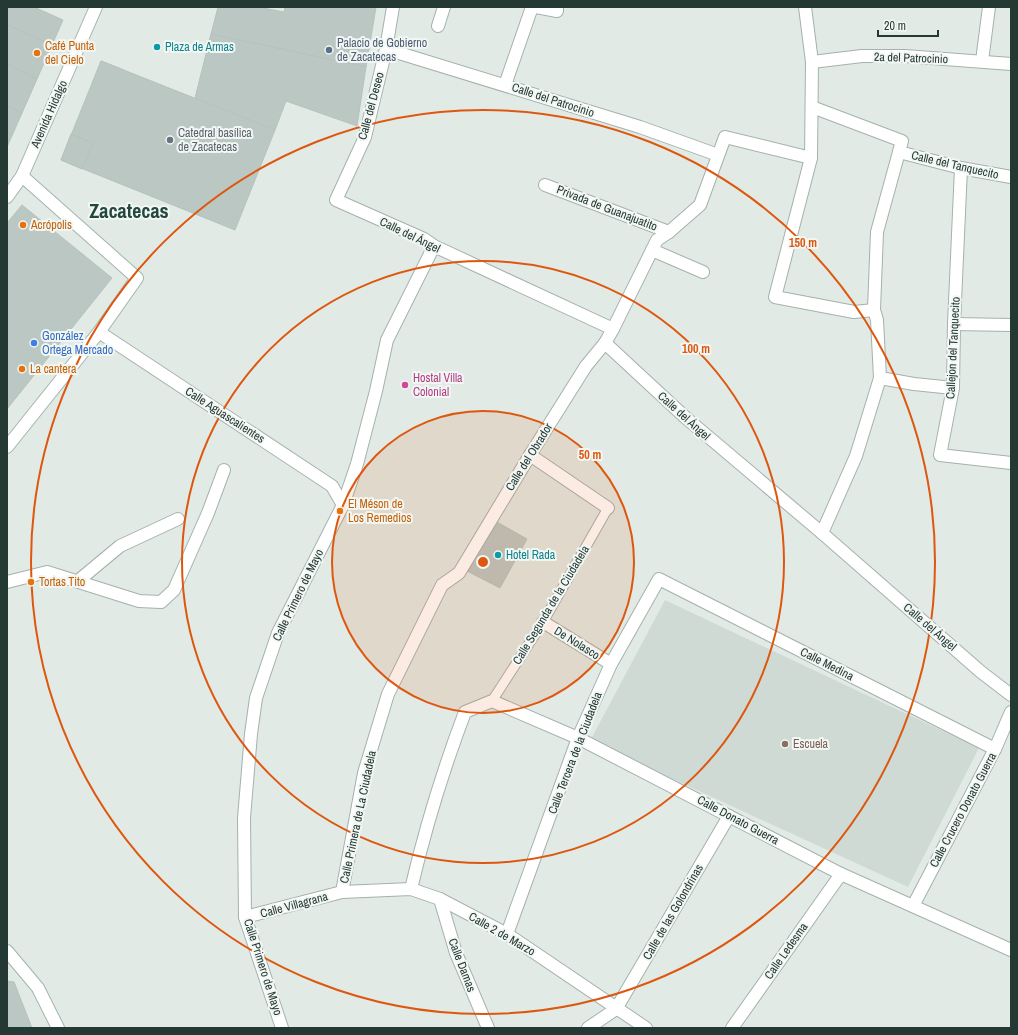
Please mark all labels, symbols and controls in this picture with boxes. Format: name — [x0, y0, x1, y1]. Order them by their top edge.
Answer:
scale bar — [878, 12, 938, 38]
text: 20 m — [884, 18, 906, 34]
place label: Palacio de Gobierno de Zacatecas — [337, 35, 427, 65]
place label: Café Punta del Cielo — [45, 38, 95, 68]
place label: Plaza de Armas — [165, 39, 234, 55]
marker: Plaza de Armas — [152, 42, 162, 52]
marker: Palacio de Gobierno de Zacatecas — [324, 45, 334, 55]
marker: Café Punta del Cielo — [32, 48, 42, 58]
street label: 2a del Patrocinio — [874, 49, 948, 67]
street label: Calle del Deseo — [354, 70, 388, 142]
street label: Avenida Hidalgo — [27, 78, 71, 151]
street label: Calle del Patrocinio — [510, 79, 596, 121]
place label: Catedral basílica de Zacatecas — [178, 125, 252, 155]
marker: Catedral basílica de Zacatecas — [165, 135, 175, 145]
street label: Calle del Tanquecito — [910, 147, 1000, 183]
street label: Privada de Guanajuatito — [554, 181, 660, 235]
district label: Zacatecas — [89, 197, 169, 224]
street label: Calle del Ángel — [377, 213, 443, 257]
place label: Acrópolis — [30, 217, 72, 233]
marker: Acrópolis — [18, 220, 28, 230]
text: 150 m — [789, 235, 817, 251]
street label: Callejon del Tanquecito — [942, 296, 964, 400]
place label: González Ortega Mercado — [42, 328, 113, 358]
marker: González Ortega Mercado — [29, 338, 39, 348]
text: 100 m — [682, 341, 710, 357]
place label: La cantera — [30, 361, 77, 377]
marker: La cantera — [17, 364, 27, 374]
place label: Hostal Villa Colonial — [413, 370, 463, 400]
marker: Hostal Villa Colonial — [400, 380, 410, 390]
street label: Calle Aguascalientes — [182, 383, 268, 447]
street label: Calle del Ángel — [654, 388, 714, 444]
street label: Calle del Obrador — [502, 419, 557, 494]
text: 50 m — [579, 447, 601, 463]
place label: El Méson de Los Remedios — [348, 496, 412, 526]
marker: El Méson de Los Remedios — [335, 506, 345, 516]
street label: Calle Segunda de la Ciudadela — [509, 542, 593, 668]
street label: Calle Primero de Mayo — [269, 546, 327, 644]
place label: Hotel Rada — [506, 547, 556, 563]
marker: Hotel Rada — [493, 550, 503, 560]
centre of rings — [476, 555, 490, 569]
place label: Tortas Tito — [39, 574, 85, 590]
marker: Tortas Tito — [26, 577, 36, 587]
street label: Calle del Ángel — [900, 599, 960, 655]
street label: De Nolasco — [551, 623, 603, 663]
street label: Calle Medina — [798, 644, 857, 685]
street label: Calle Tercera de la Ciudadela — [544, 689, 606, 816]
place label: Escuela — [793, 736, 829, 752]
marker: Escuela — [780, 739, 790, 749]
street label: Calle Primera de La Ciudadela — [336, 749, 380, 885]
street label: Calle Crucero Donato Guerra — [926, 749, 1000, 870]
street label: Calle Donato Guerra — [694, 792, 782, 848]
street label: Calle de las Golondrinas — [639, 861, 707, 963]
street label: Calle Villagrana — [258, 888, 330, 922]
street label: Calle 2 de Marzo — [466, 908, 538, 960]
street label: Calle Primero de Mayo — [240, 917, 286, 1017]
street label: Calle Ledesma — [761, 919, 812, 982]
street label: Calle Damas — [444, 936, 480, 994]

